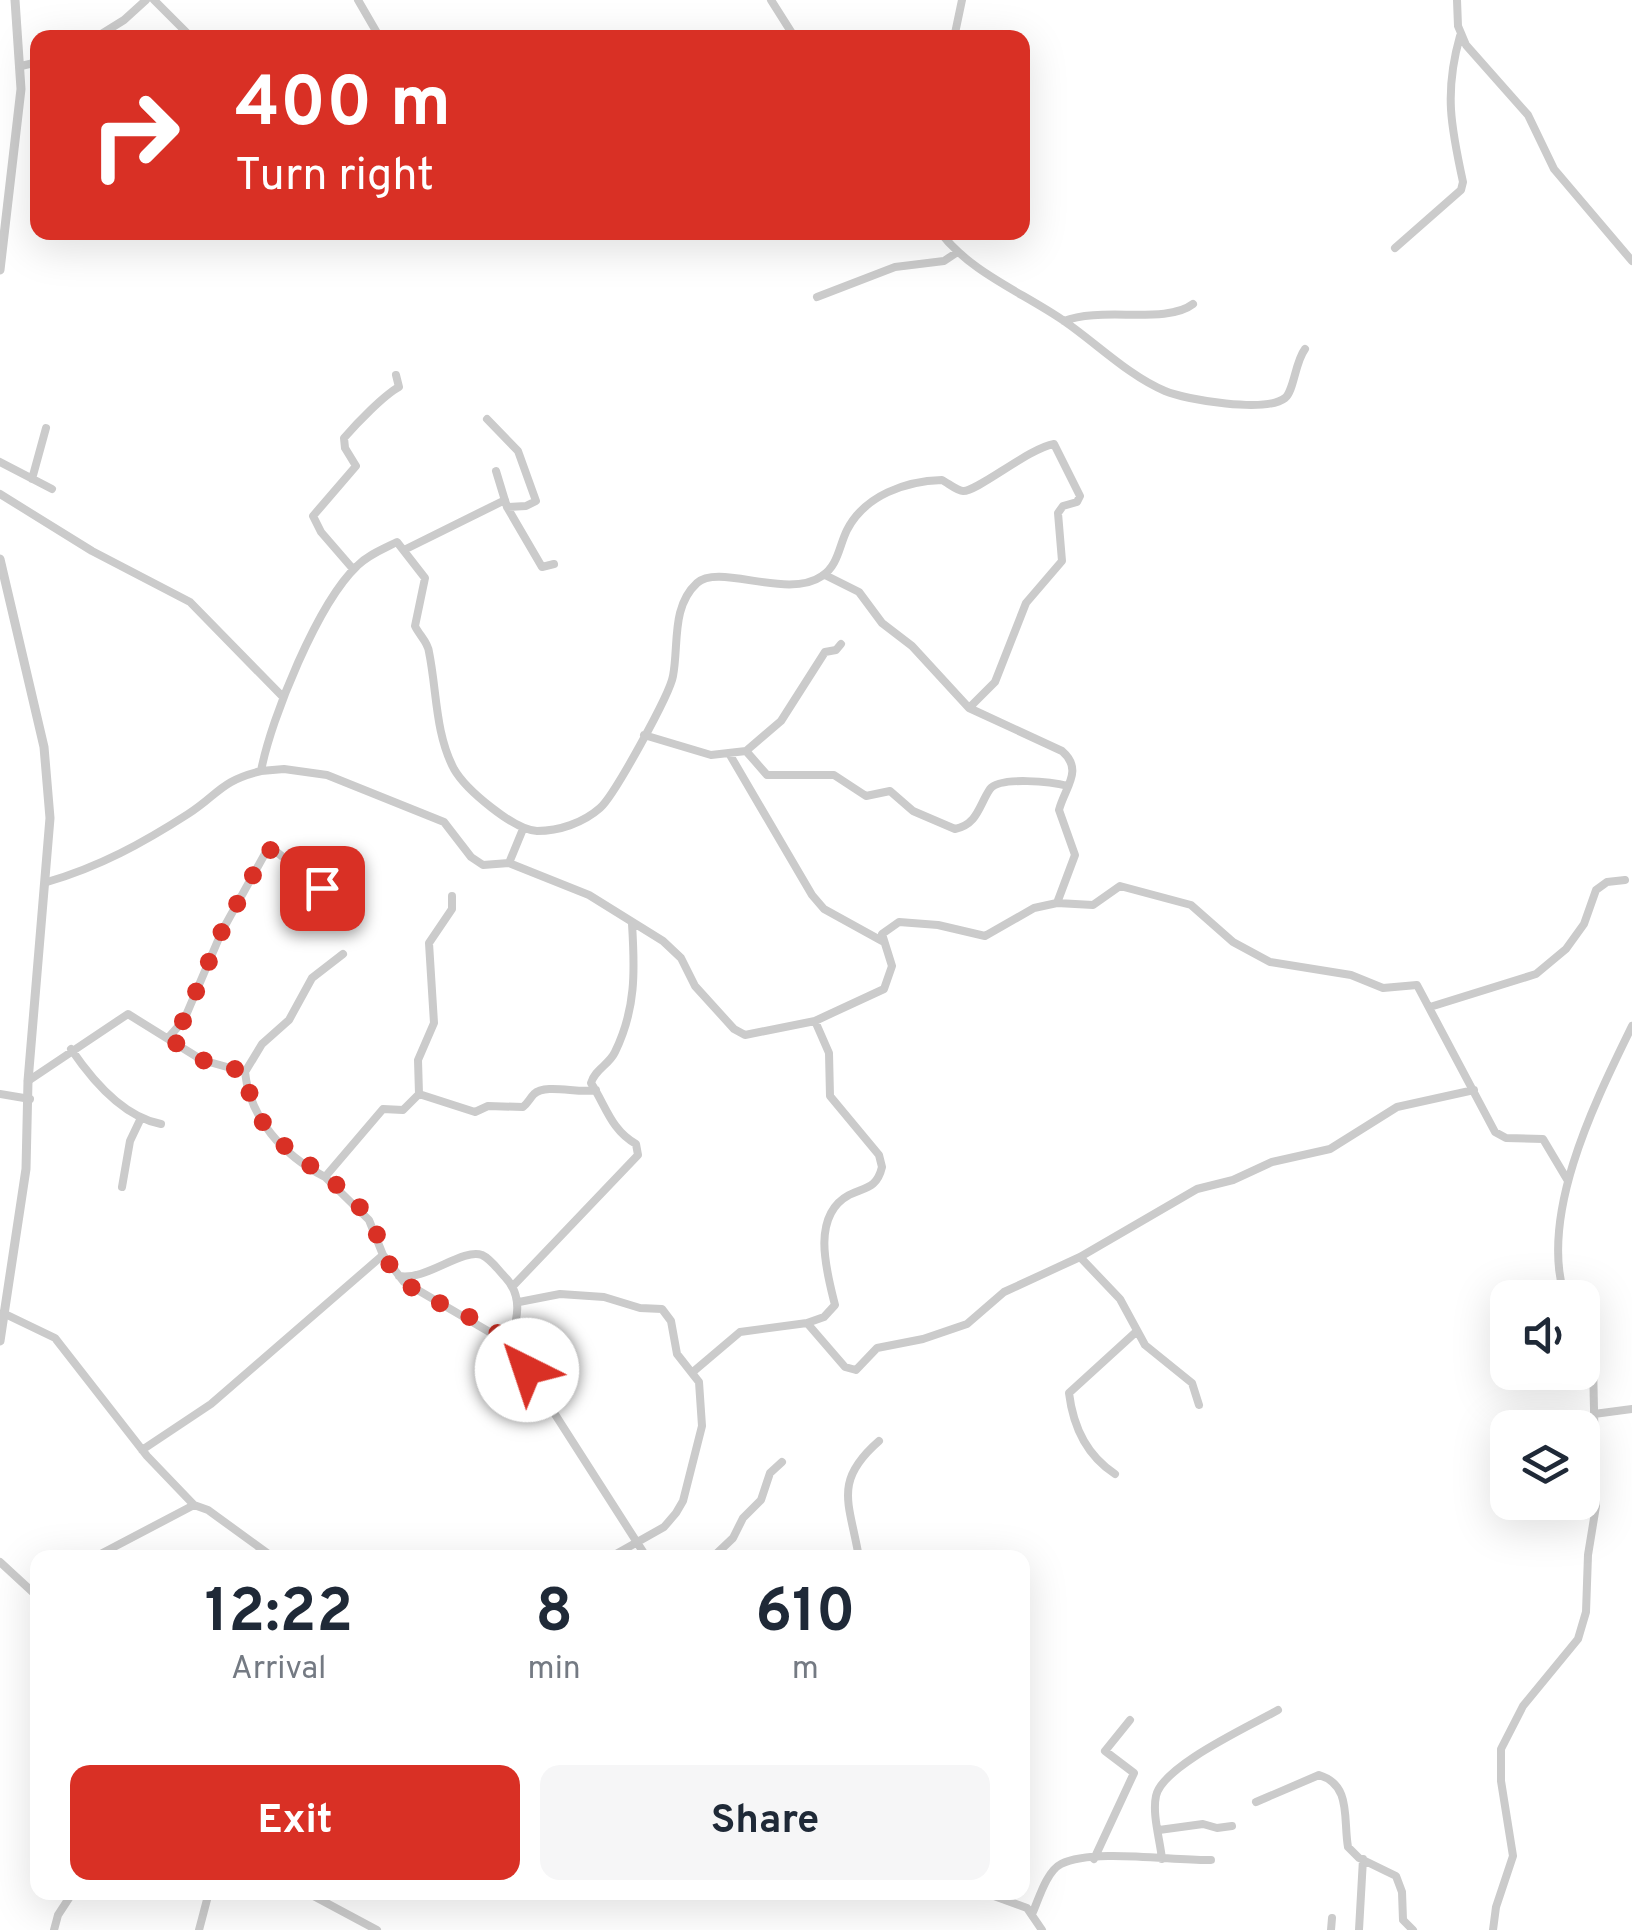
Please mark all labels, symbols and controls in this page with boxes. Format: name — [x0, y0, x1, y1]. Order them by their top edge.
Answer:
text: 400 m — [235, 62, 451, 151]
icon: right — [70, 70, 200, 200]
text: Turn right — [235, 149, 434, 206]
pin — [280, 846, 365, 931]
icon: arrive — [295, 861, 350, 916]
map controls — [1490, 1280, 1600, 1520]
button: sound — [1490, 1280, 1600, 1390]
position arrow — [475, 1318, 579, 1422]
button: layers — [1490, 1410, 1600, 1520]
text: 12:22 — [204, 1577, 353, 1653]
text: 8 — [535, 1577, 573, 1653]
text: 610 — [755, 1577, 856, 1653]
text: Arrival — [231, 1650, 326, 1690]
text: min — [528, 1650, 581, 1690]
text: m — [792, 1650, 819, 1690]
button: Exit — [70, 1765, 520, 1880]
button: Share — [540, 1765, 990, 1880]

